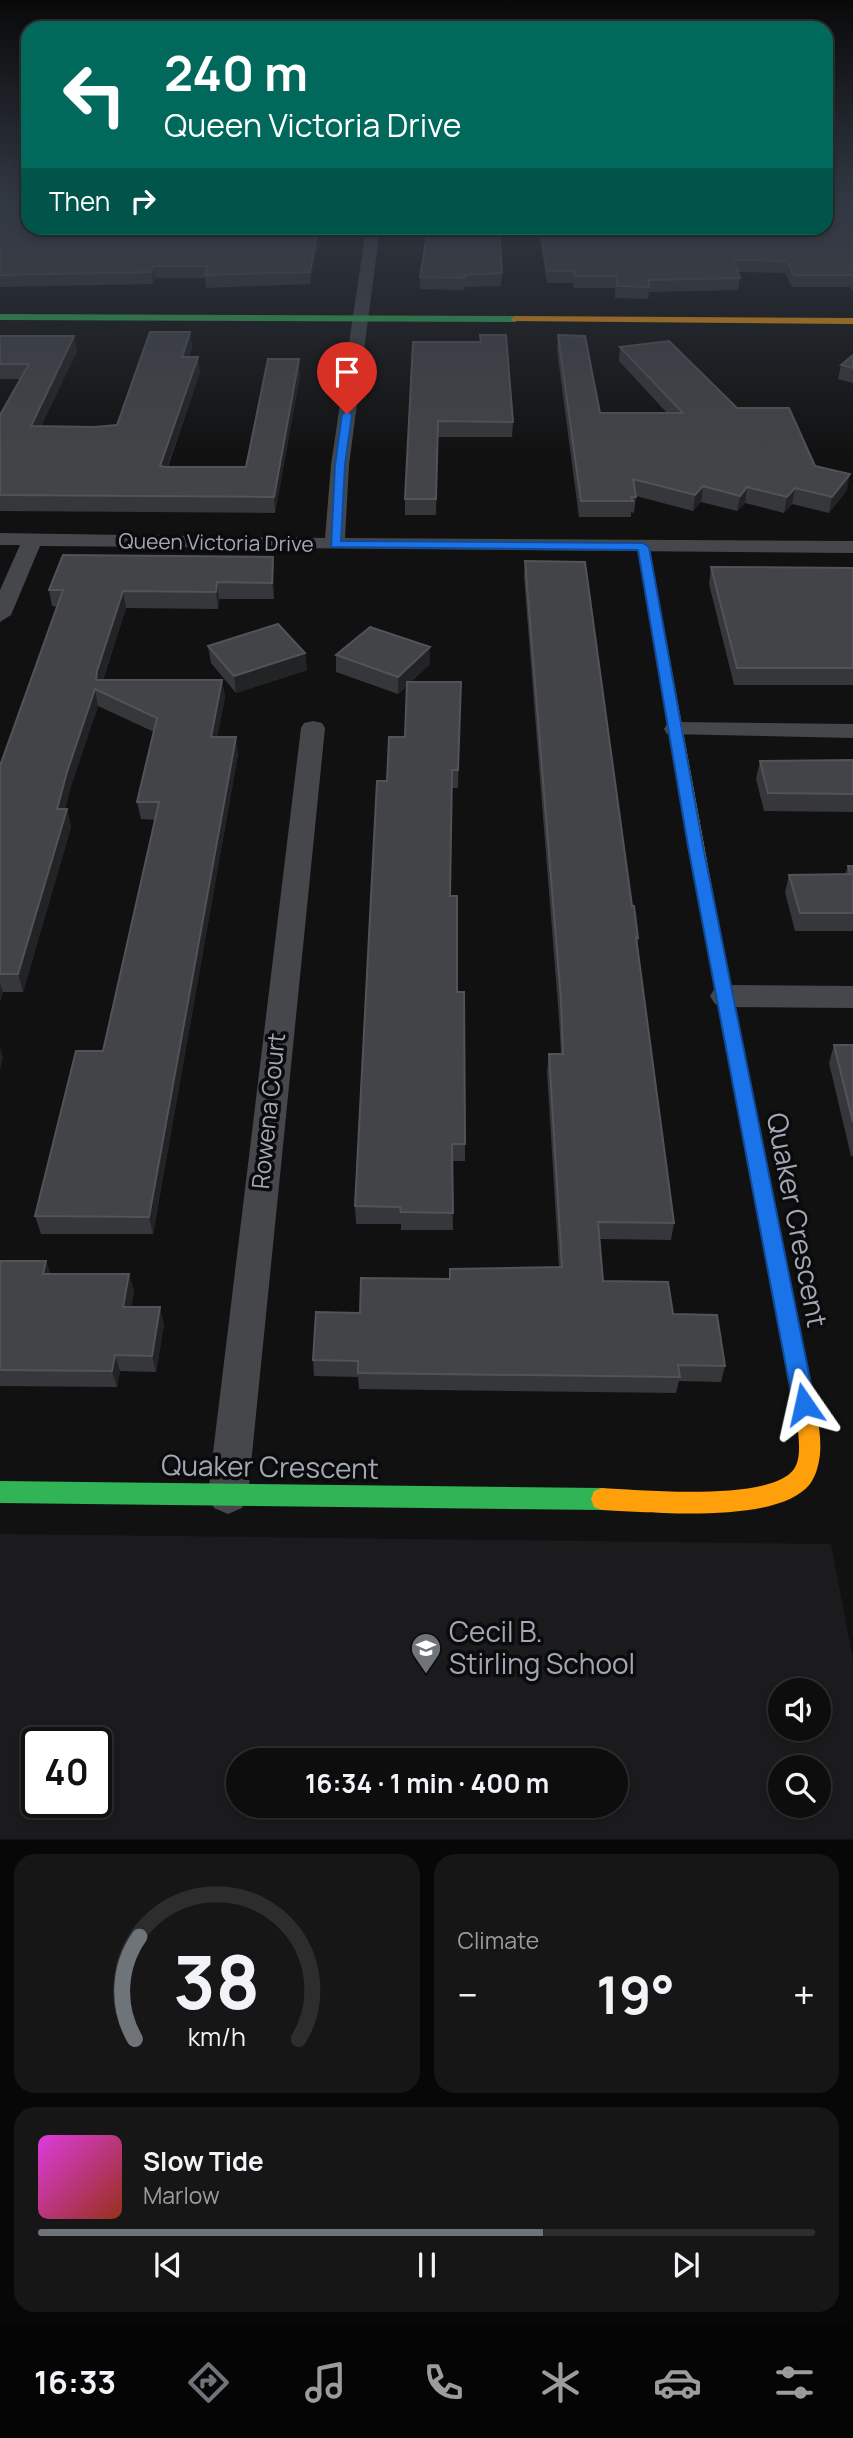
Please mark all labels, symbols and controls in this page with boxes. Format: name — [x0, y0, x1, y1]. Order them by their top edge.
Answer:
text: 240 m — [164, 39, 308, 106]
icon: left — [49, 49, 140, 140]
text: Queen Victoria Drive — [164, 103, 461, 147]
icon: right — [124, 182, 162, 220]
text: Then — [49, 183, 110, 219]
pin — [317, 342, 377, 414]
icon: arrive — [328, 353, 366, 391]
street label: Queen Victoria Drive — [118, 526, 314, 558]
street label: Rowena Court — [243, 1031, 292, 1191]
street label: Quaker Crescent — [759, 1109, 837, 1330]
position arrow — [767, 1367, 841, 1441]
street label: Quaker Crescent — [161, 1445, 379, 1487]
place label: Cecil B. Stirling School — [449, 1612, 635, 1682]
school or university icon: Cecil B. Stirling School — [409, 1631, 443, 1675]
map controls — [768, 1678, 831, 1818]
button: sound — [768, 1678, 831, 1741]
speed limit sign: 40 — [21, 1727, 112, 1818]
button: search — [768, 1755, 831, 1818]
text: 16:34 · 1 min · 400 m — [305, 1765, 549, 1801]
text: Climate — [458, 1924, 539, 1956]
text: 38 — [173, 1932, 260, 2032]
text: 19° — [596, 1959, 675, 2030]
text: − — [458, 1968, 478, 2020]
text: + — [793, 1968, 815, 2020]
text: km/h — [188, 2019, 246, 2054]
text: Slow Tide — [143, 2143, 264, 2179]
text: Marlow — [143, 2179, 220, 2211]
icon: previous — [149, 2246, 187, 2284]
icon: pause — [408, 2246, 446, 2284]
icon: next — [667, 2246, 705, 2284]
icon: directions — [184, 2358, 233, 2407]
icon: music — [301, 2358, 350, 2407]
icon: phone — [419, 2358, 468, 2407]
icon: climate — [536, 2358, 585, 2407]
icon: car — [653, 2358, 702, 2407]
icon: filters — [770, 2358, 819, 2407]
text: 16:33 — [34, 2360, 116, 2404]

